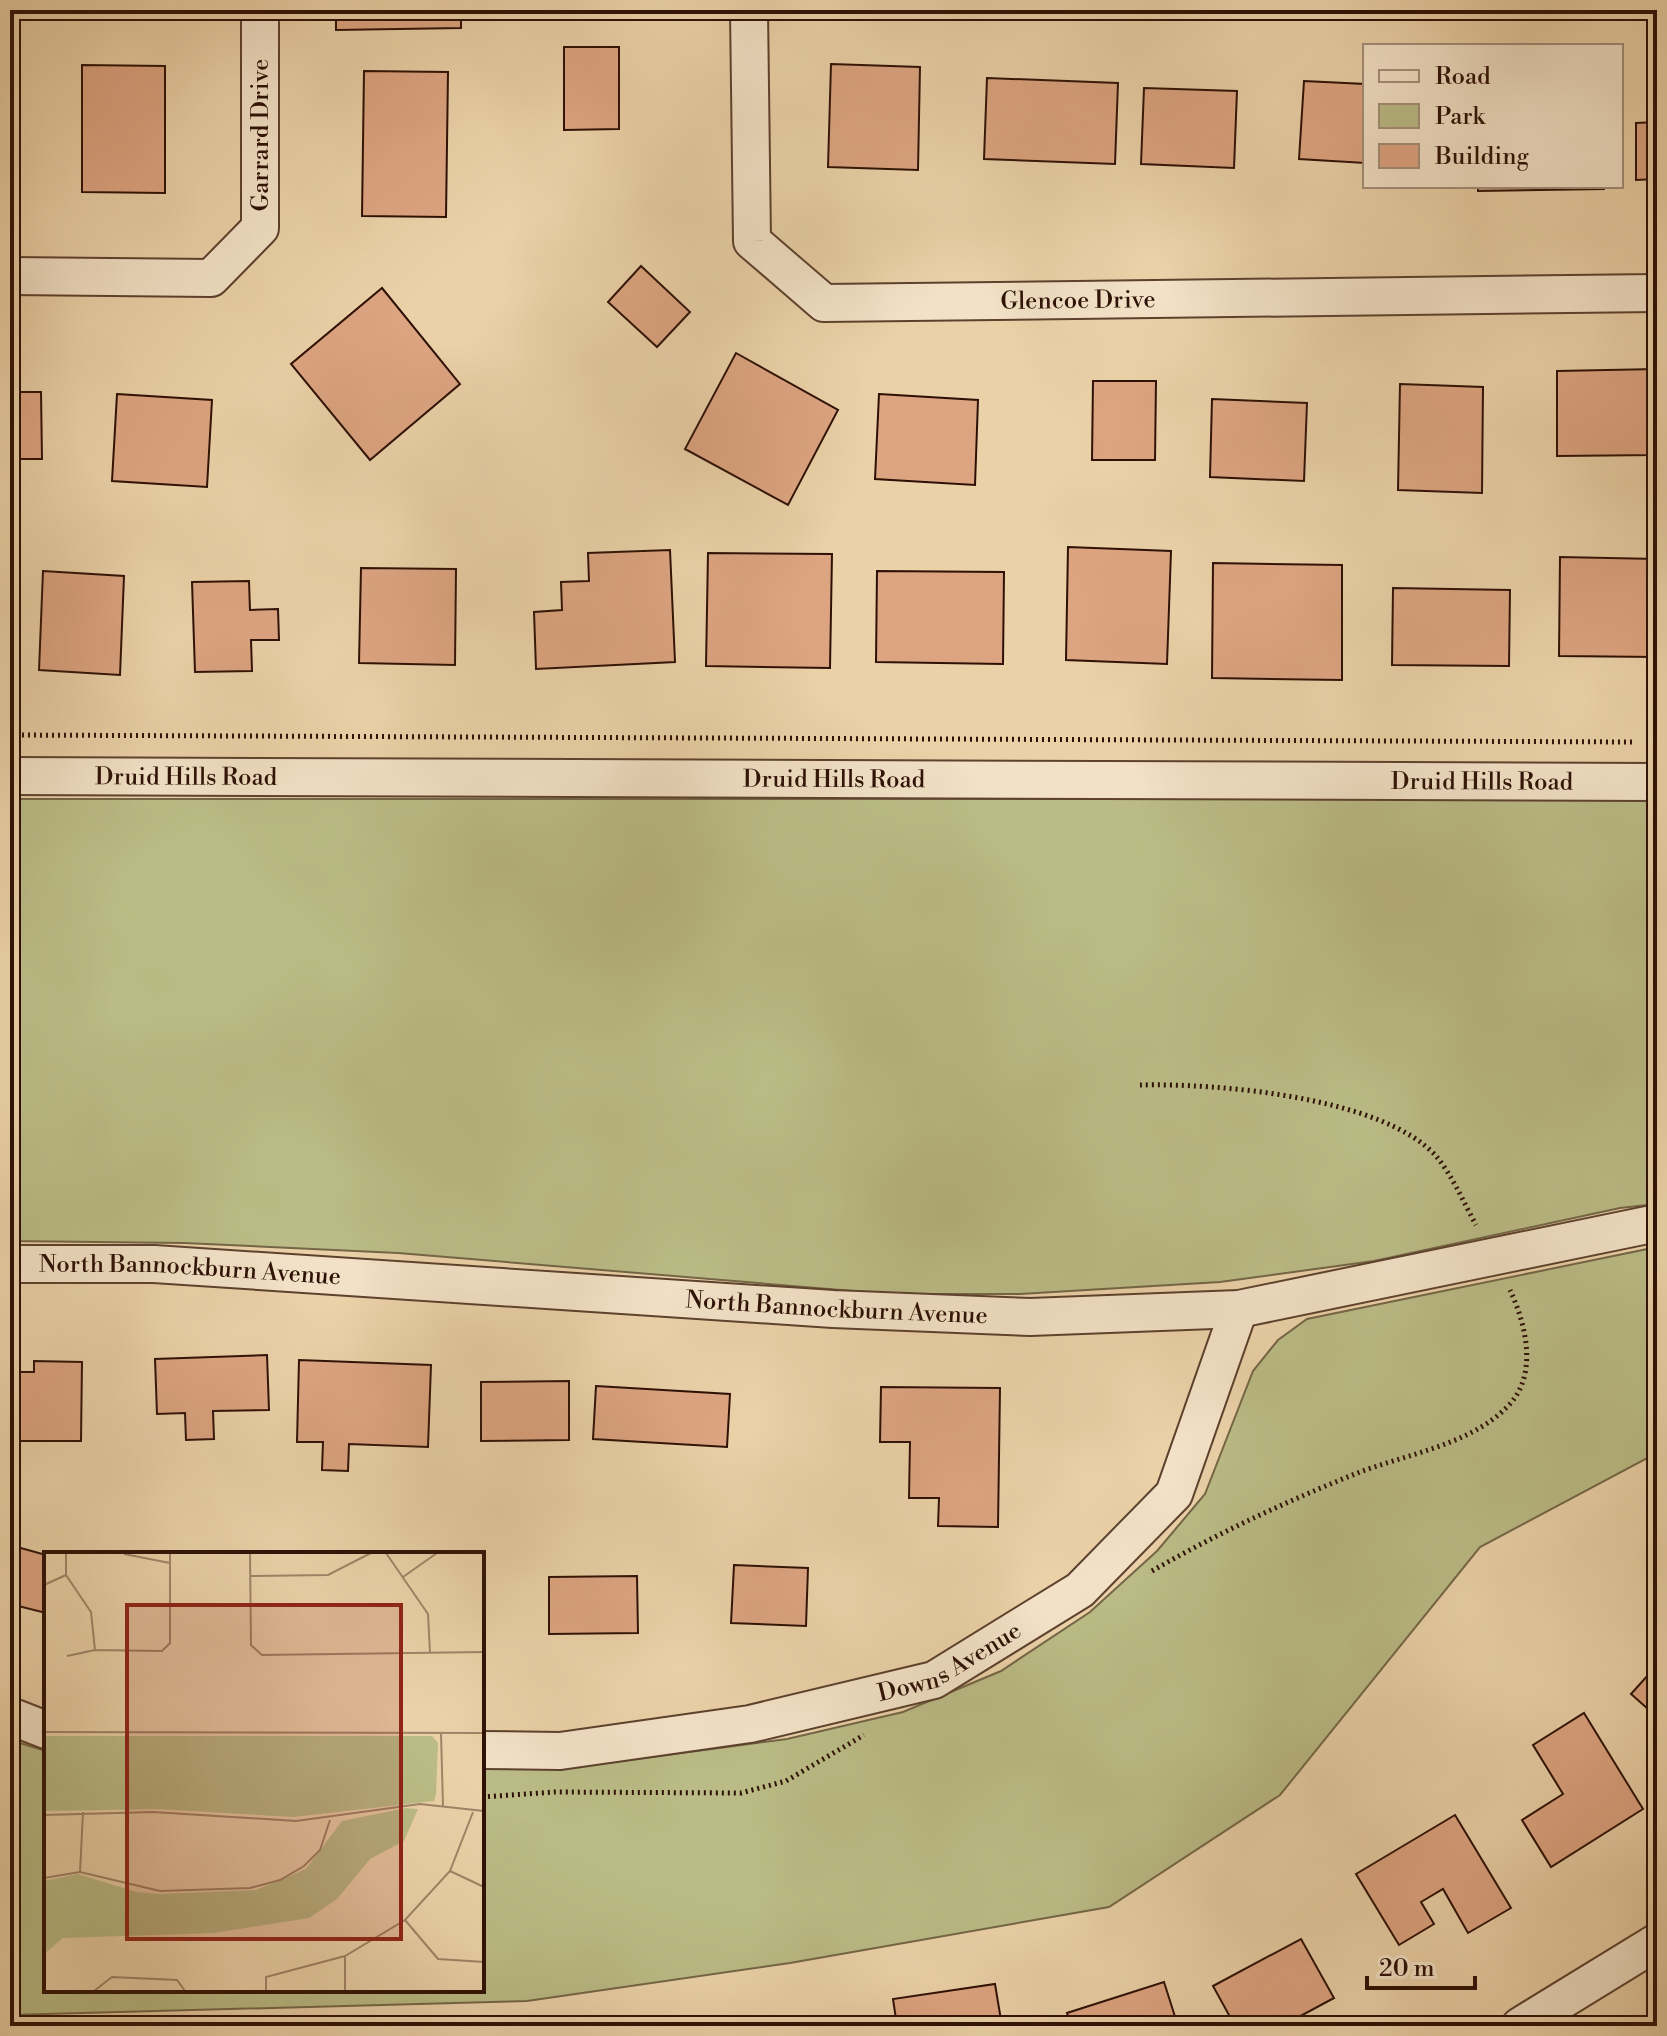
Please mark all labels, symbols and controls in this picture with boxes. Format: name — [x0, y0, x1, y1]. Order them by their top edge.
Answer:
legend — [1363, 44, 1623, 188]
street label: Garrard Drive — [246, 59, 276, 211]
text: Road — [1435, 62, 1491, 92]
text: Park — [1435, 102, 1486, 132]
text: Building — [1434, 142, 1529, 172]
street label: Glencoe Drive — [1000, 285, 1156, 317]
street label: Druid Hills Road — [95, 762, 278, 793]
street label: Druid Hills Road — [743, 765, 926, 795]
street label: Druid Hills Road — [1391, 767, 1574, 798]
street label: North Bannockburn Avenue — [39, 1250, 342, 1292]
street label: North Bannockburn Avenue — [685, 1285, 988, 1331]
inset map — [44, 1552, 484, 1992]
street label: Downs Avenue — [875, 1616, 1027, 1709]
scale bar — [1367, 1940, 1475, 1990]
text: 20 m — [1379, 1954, 1435, 1984]

